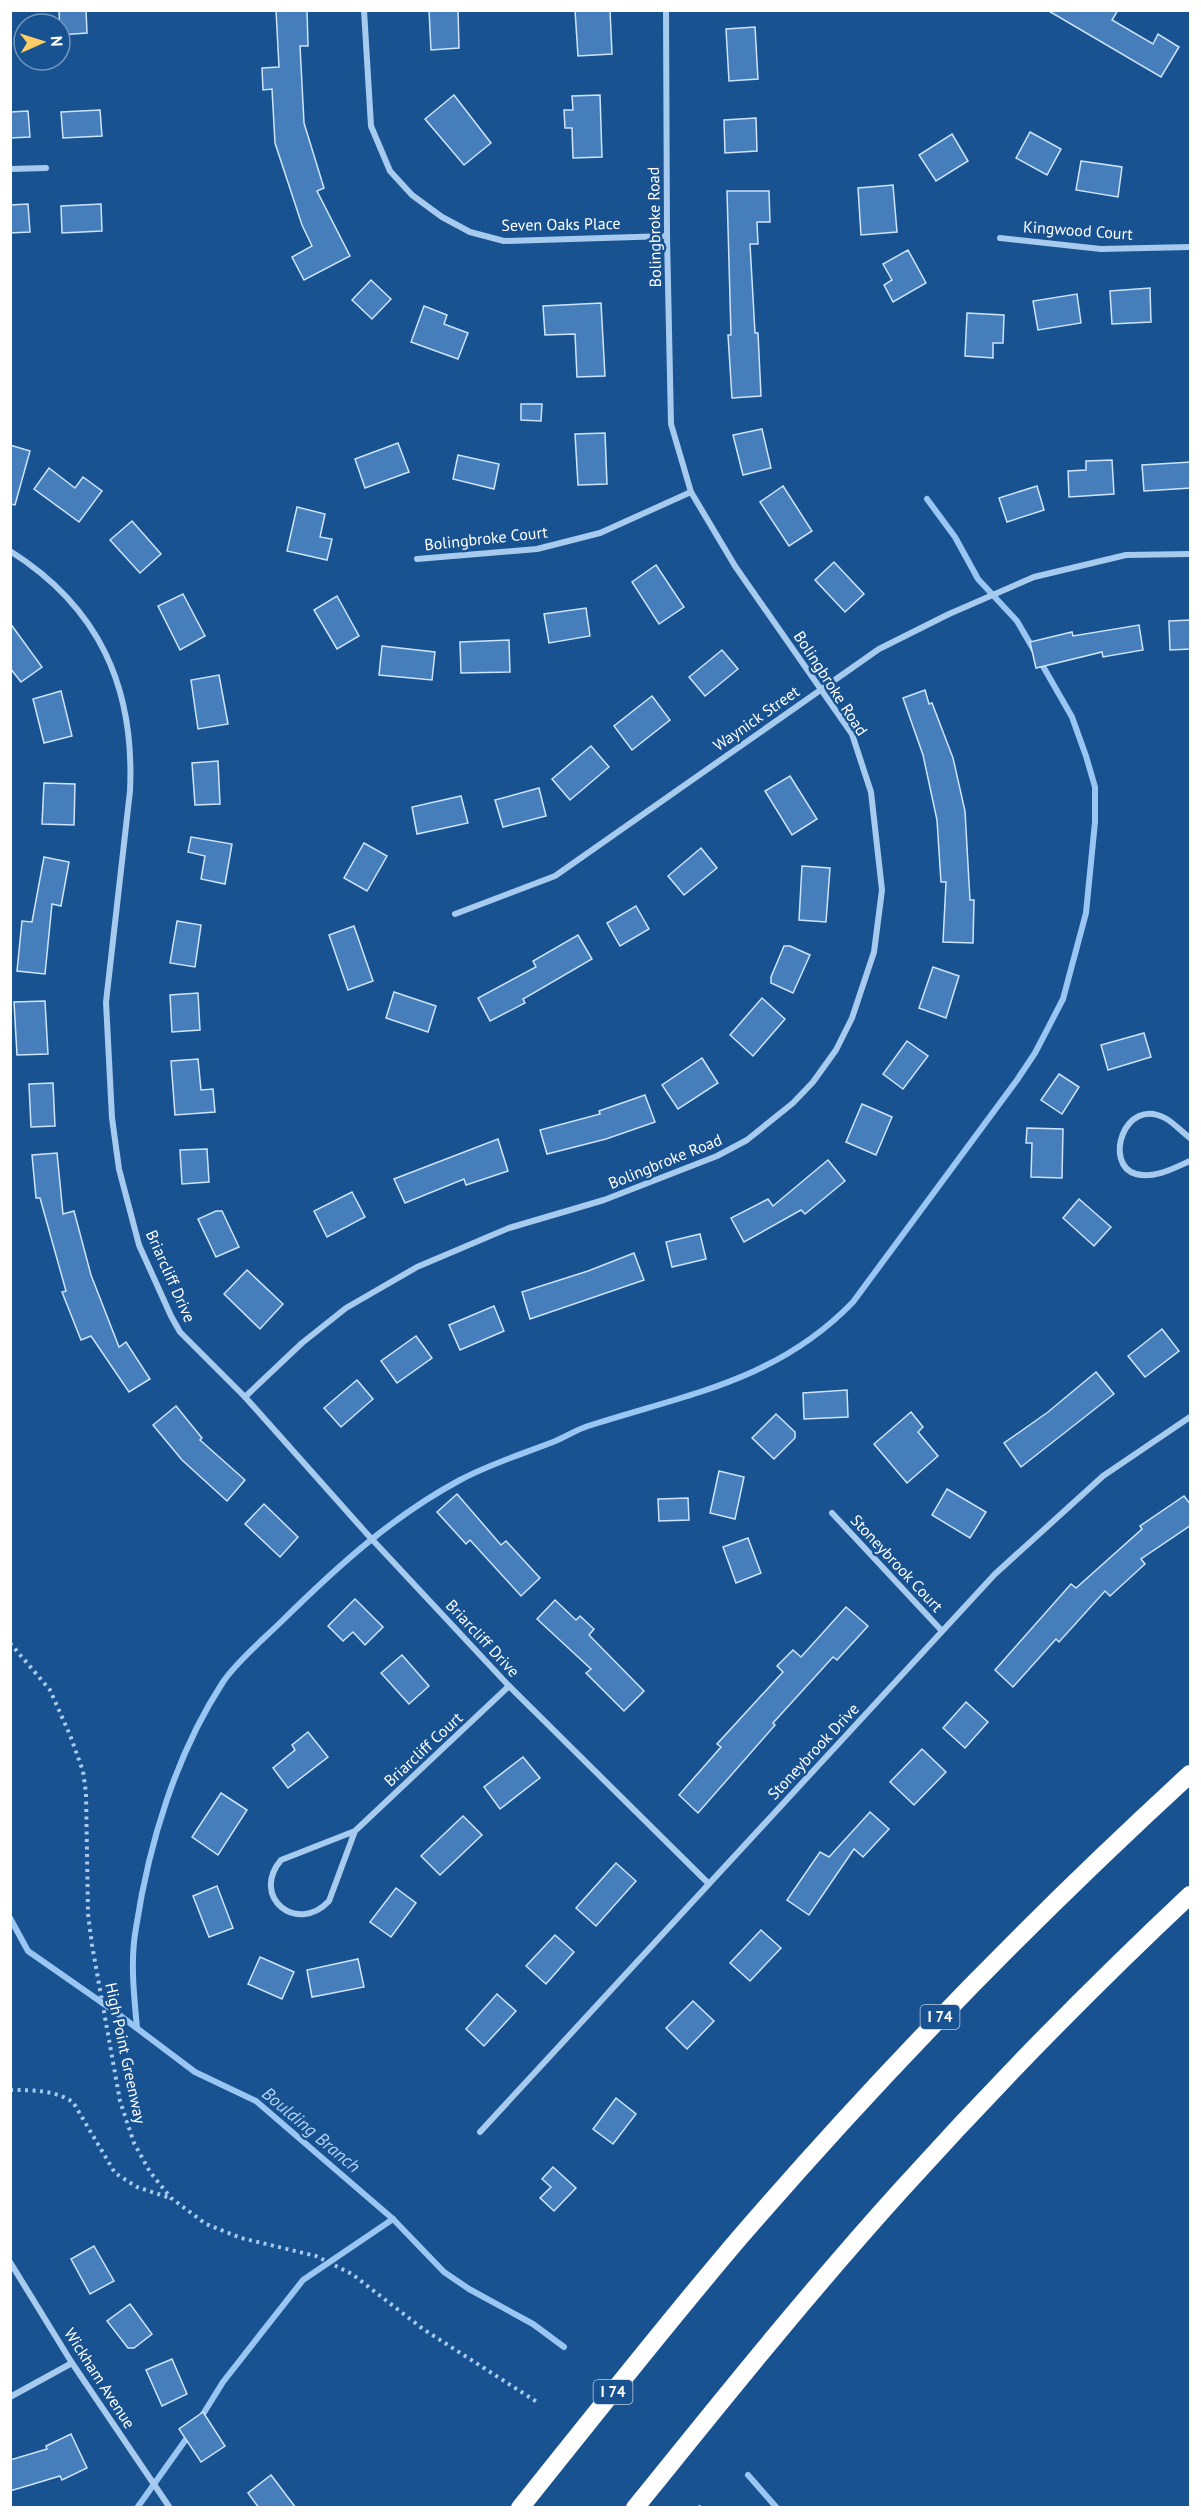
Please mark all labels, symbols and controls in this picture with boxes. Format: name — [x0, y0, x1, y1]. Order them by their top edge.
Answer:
north arrow — [12, 12, 72, 72]
text: N — [47, 35, 67, 47]
street label: Bolingbroke Road — [643, 167, 665, 287]
street label: Seven Oaks Place — [501, 213, 621, 235]
street label: Kingwood Court — [1022, 216, 1134, 244]
street label: Bolingbroke Court — [423, 522, 549, 554]
street label: Bolingbroke Road — [790, 627, 872, 739]
street label: Waynick Street — [709, 681, 803, 755]
street label: Bolingbroke Road — [605, 1129, 725, 1193]
street label: Briarcliff Drive — [142, 1227, 200, 1325]
street label: Stoneybrook Court — [847, 1510, 948, 1616]
street label: Briarcliff Drive — [442, 1595, 524, 1681]
street label: Stoneybrook Drive — [763, 1699, 863, 1803]
street label: Briarcliff Court — [380, 1707, 467, 1790]
street label: High Point Greenway — [101, 1981, 151, 2126]
road number: I 74 — [920, 2005, 960, 2029]
water label: Boulding Branch — [257, 2082, 365, 2177]
street label: Wickham Avenue — [60, 2324, 140, 2432]
road number: I 74 — [594, 2380, 632, 2404]

